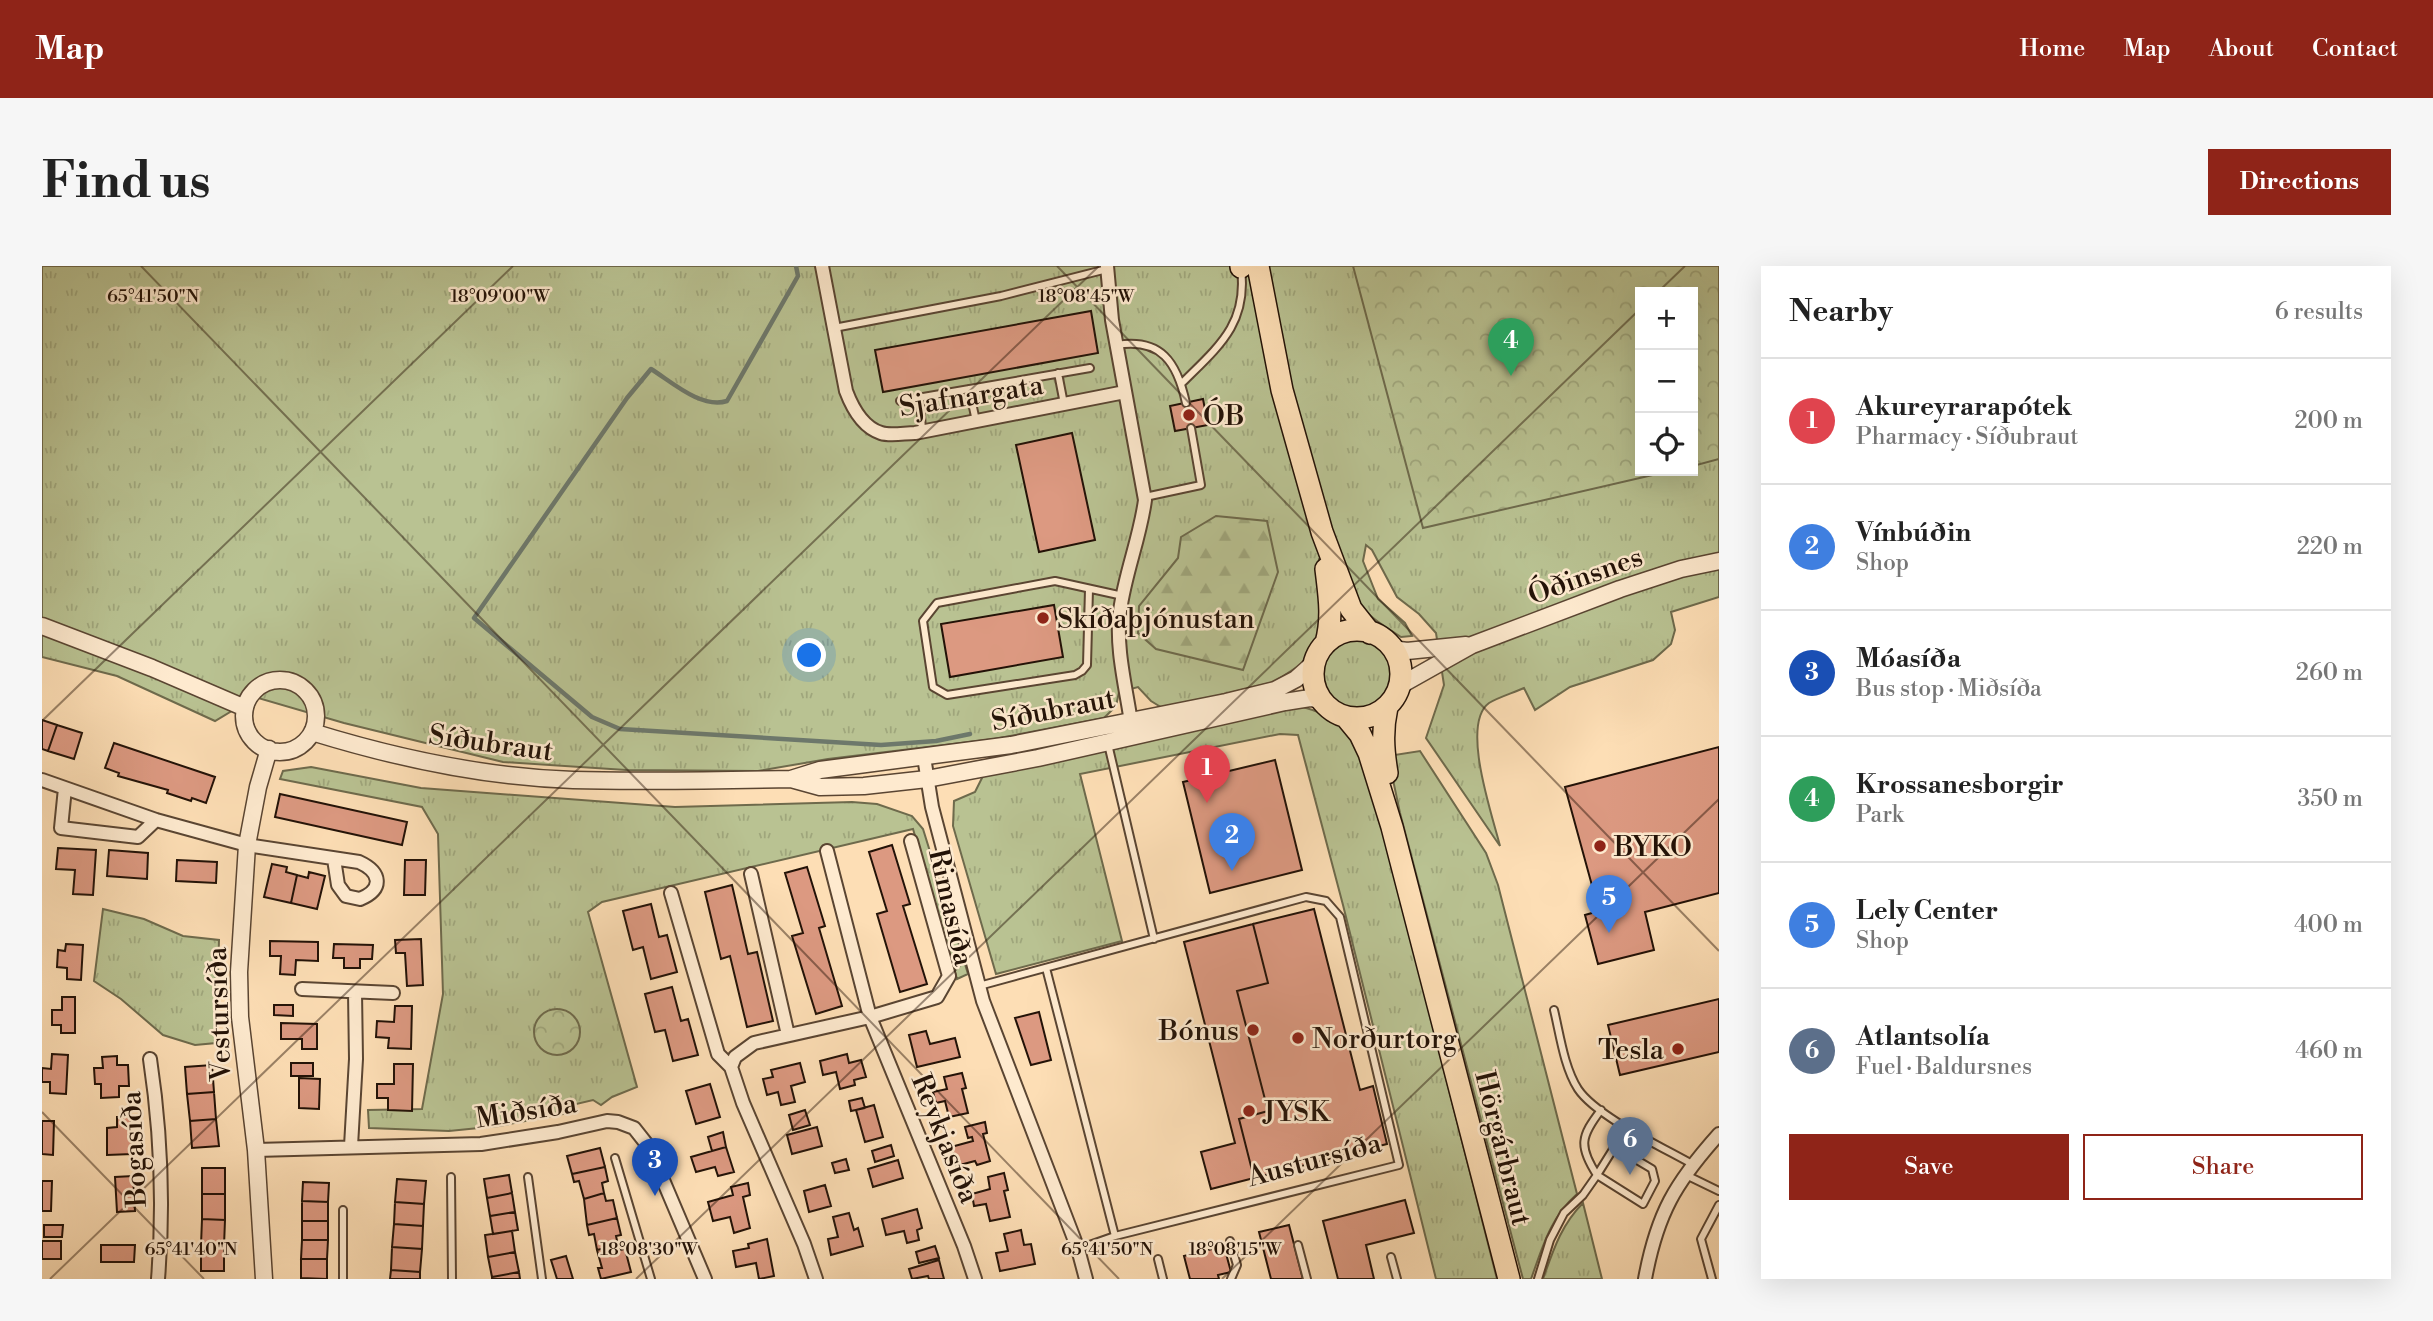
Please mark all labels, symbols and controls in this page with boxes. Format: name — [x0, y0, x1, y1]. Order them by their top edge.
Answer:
text: Map — [35, 29, 104, 70]
text: Home — [2020, 34, 2085, 64]
text: Map — [2123, 34, 2171, 64]
text: About — [2209, 34, 2274, 64]
text: Contact — [2312, 34, 2398, 64]
button: Directions — [2208, 149, 2391, 215]
text: Find us — [42, 152, 211, 213]
text: 65°41'50"N — [107, 285, 200, 308]
text: 18°09'00"W — [450, 285, 550, 308]
text: 18°08'45"W — [1038, 285, 1135, 308]
map controls — [1635, 287, 1698, 476]
button: + — [1635, 287, 1698, 350]
text: Nearby — [1789, 293, 1893, 331]
text: 6 results — [2275, 298, 2363, 326]
pin: 4 — [1488, 318, 1534, 376]
button: − — [1635, 350, 1698, 413]
street label: Sjafnargata — [897, 368, 1047, 425]
text: Akureyrarapótek — [1856, 391, 2072, 423]
place label: ÓB — [1203, 397, 1245, 434]
marker: ÓB — [1181, 407, 1197, 423]
text: 1 — [1806, 407, 1818, 435]
text: 200 m — [2295, 407, 2363, 435]
button: locate — [1635, 413, 1698, 476]
text: Pharmacy · Síðubraut — [1856, 423, 2078, 451]
text: Vínbúðin — [1856, 517, 1971, 549]
text: 2 — [1805, 533, 1819, 561]
text: 220 m — [2297, 533, 2363, 561]
street label: Óðinsnes — [1523, 538, 1648, 613]
text: Shop — [1856, 549, 1909, 577]
place label: Skíðaþjónustan — [1057, 602, 1255, 637]
marker: Skíðaþjónustan — [1035, 610, 1051, 626]
your location — [792, 638, 826, 672]
text: Móasíða — [1856, 643, 1961, 675]
text: 3 — [1805, 659, 1819, 687]
text: 260 m — [2296, 659, 2363, 687]
text: Bus stop · Miðsíða — [1856, 675, 2042, 703]
street label: Síðubraut — [988, 681, 1118, 740]
street label: Síðubraut — [426, 717, 555, 770]
pin: 1 — [1184, 745, 1230, 803]
text: Krossanesborgir — [1856, 769, 2064, 801]
text: 4 — [1804, 785, 1820, 813]
text: 350 m — [2297, 785, 2363, 813]
text: Park — [1856, 801, 1904, 829]
pin: 2 — [1209, 813, 1255, 871]
place label: BYKO — [1613, 830, 1692, 865]
marker: BYKO — [1592, 838, 1608, 854]
street label: Rimasíða — [920, 845, 981, 970]
pin: 5 — [1586, 875, 1632, 933]
text: Lely Center — [1856, 895, 1998, 927]
text: 5 — [1805, 911, 1819, 939]
text: 400 m — [2294, 911, 2363, 939]
text: Shop — [1856, 927, 1909, 955]
street label: Vestursíða — [200, 945, 239, 1083]
place label: Bónus — [1158, 1014, 1239, 1049]
text: Atlantsolía — [1856, 1021, 1990, 1053]
marker: Bónus — [1245, 1022, 1261, 1038]
place label: Norðurtorg — [1312, 1022, 1458, 1057]
marker: Norðurtorg — [1290, 1030, 1306, 1046]
place label: Tesla — [1598, 1033, 1665, 1068]
text: 6 — [1805, 1037, 1819, 1065]
text: 460 m — [2295, 1037, 2363, 1065]
marker: Tesla — [1670, 1041, 1686, 1057]
text: Fuel · Baldursnes — [1856, 1053, 2032, 1081]
street label: Hörgárbraut — [1466, 1067, 1539, 1230]
street label: Reykjasíða — [903, 1069, 987, 1209]
street label: Miðsíða — [473, 1086, 580, 1137]
street label: Bogasíða — [114, 1089, 155, 1209]
place label: JYSK — [1262, 1095, 1331, 1130]
marker: JYSK — [1241, 1103, 1257, 1119]
pin: 6 — [1607, 1117, 1653, 1175]
street label: Austursíða — [1243, 1126, 1386, 1195]
button: Save — [1789, 1134, 2069, 1200]
button: Share — [2083, 1134, 2363, 1200]
pin: 3 — [632, 1138, 678, 1196]
text: 65°41'40"N — [144, 1238, 238, 1261]
text: 18°08'30"W — [600, 1238, 698, 1261]
text: 65°41'50"N — [1061, 1238, 1154, 1261]
text: 18°08'15"W — [1188, 1238, 1282, 1261]

